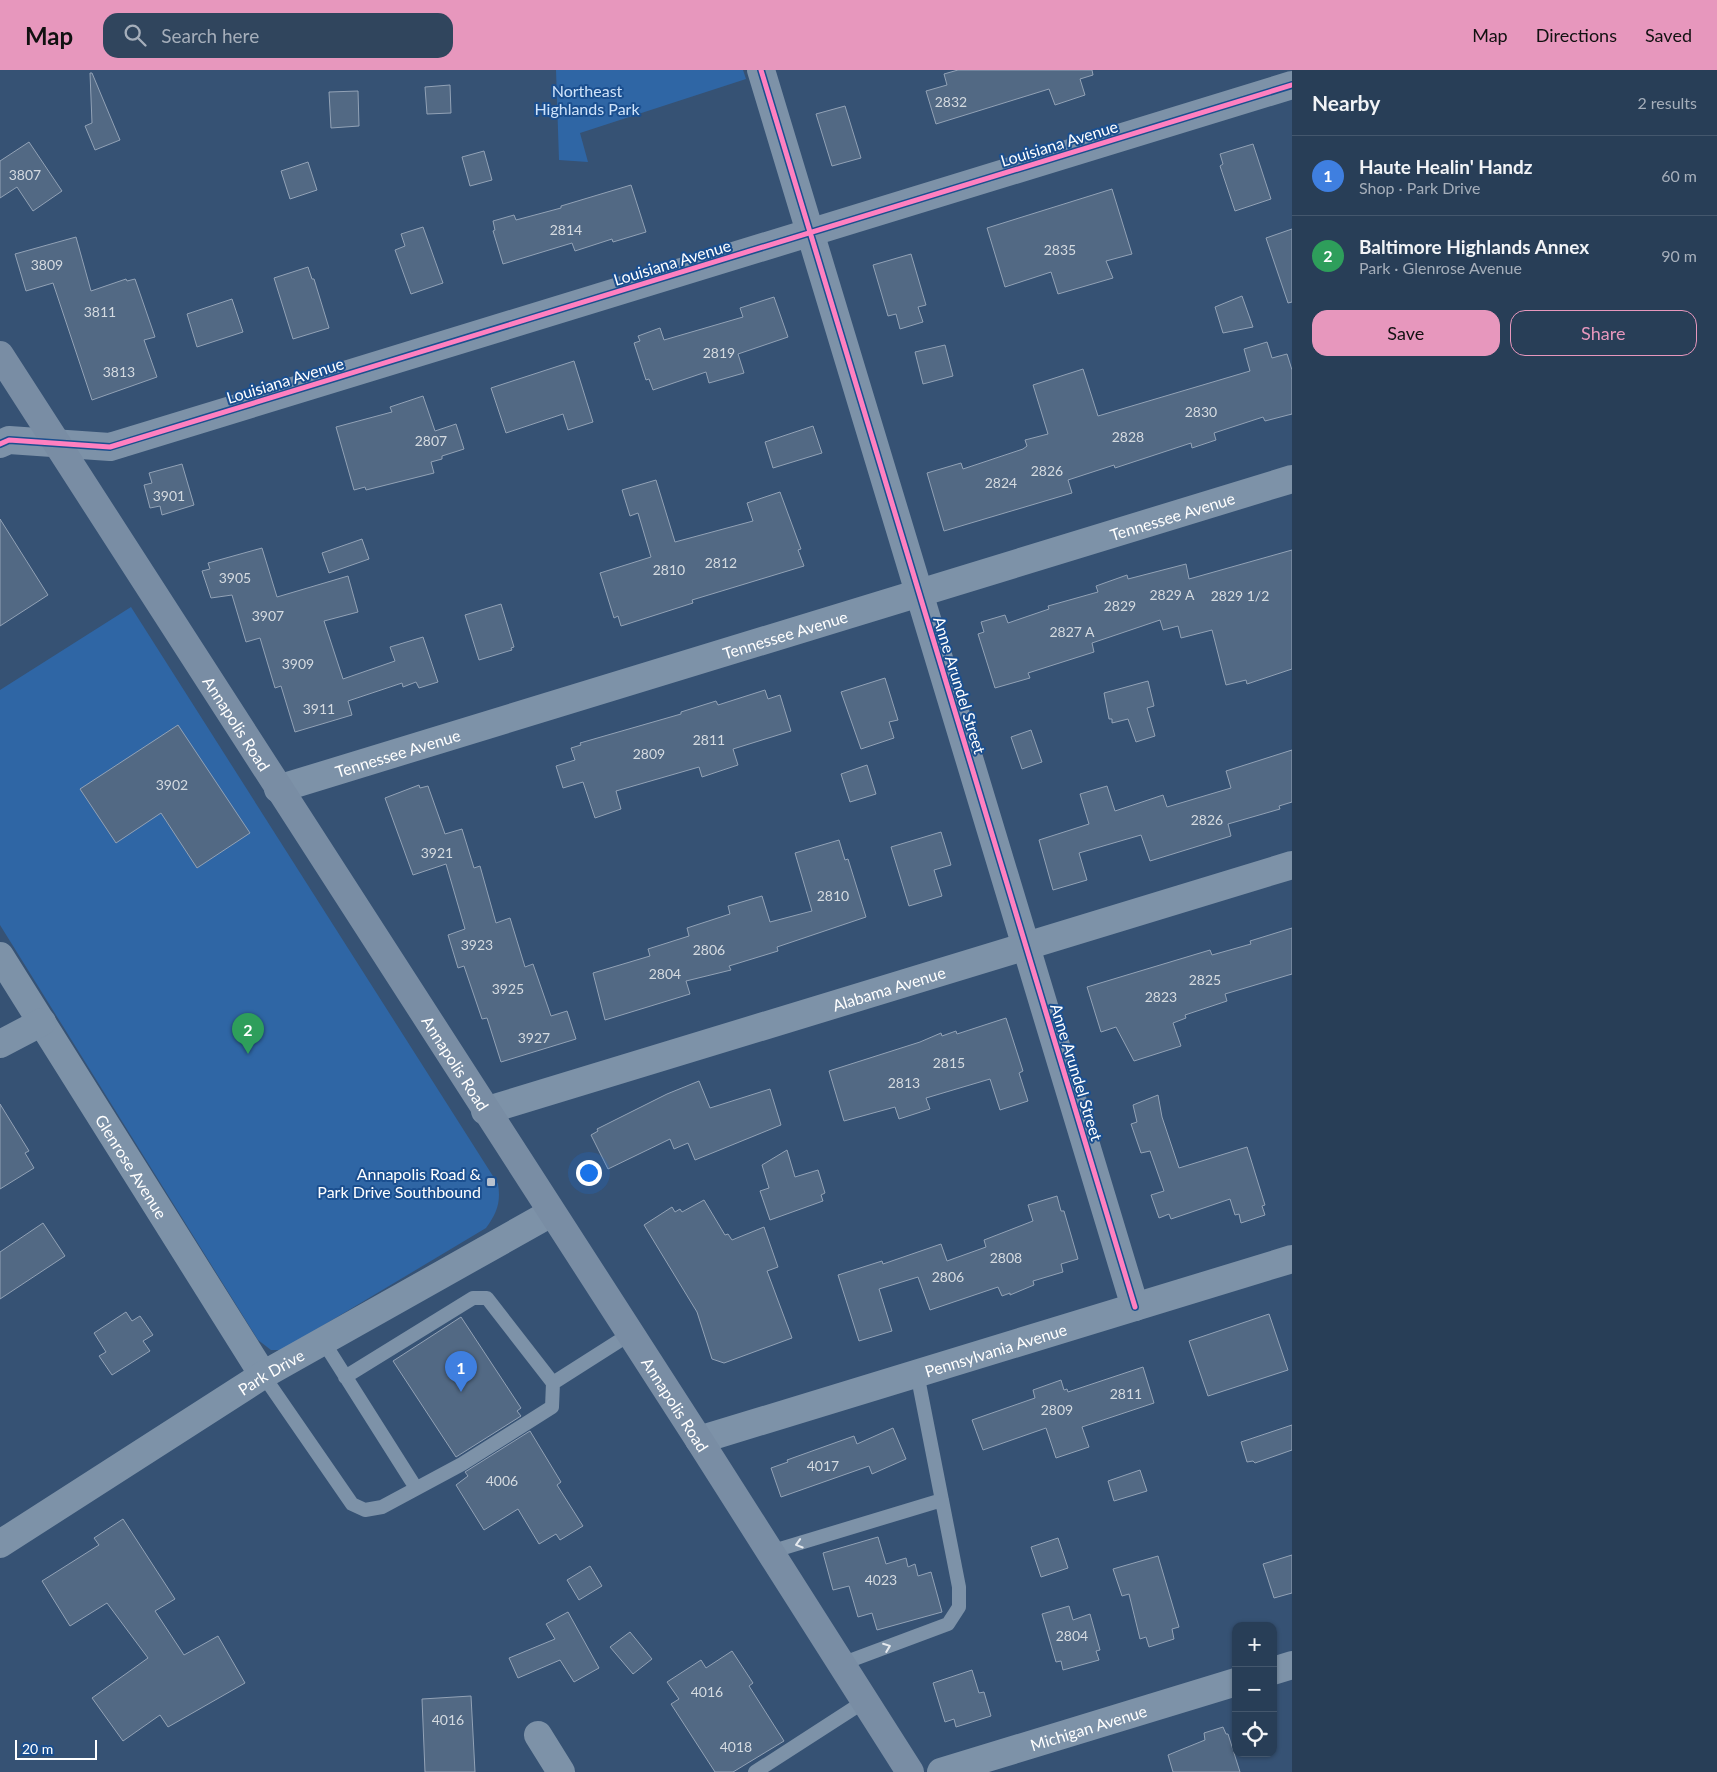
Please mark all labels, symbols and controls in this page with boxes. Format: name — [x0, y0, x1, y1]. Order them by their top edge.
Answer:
search box — [103, 13, 453, 58]
text: Map — [25, 21, 73, 50]
icon: search — [121, 21, 149, 49]
text: Search here — [161, 24, 259, 47]
text: Map — [1472, 24, 1508, 46]
text: Directions — [1536, 24, 1617, 46]
text: Saved — [1645, 24, 1692, 46]
park label: Northeast Highlands Park — [534, 81, 640, 118]
text: Nearby — [1312, 90, 1380, 115]
house number: 2832 — [935, 93, 967, 110]
text: 2 results — [1637, 93, 1697, 112]
street label: Louisiana Avenue — [998, 116, 1120, 170]
text: Haute Healin' Handz — [1359, 155, 1533, 178]
house number: 3807 — [9, 166, 41, 183]
text: 1 — [1323, 166, 1333, 185]
text: 60 m — [1661, 166, 1697, 185]
text: Shop · Park Drive — [1359, 178, 1480, 197]
house number: 2814 — [550, 221, 582, 238]
street label: Louisiana Avenue — [611, 235, 733, 289]
text: Baltimore Highlands Annex — [1359, 235, 1589, 258]
house number: 2835 — [1044, 241, 1076, 258]
text: 2 — [1323, 246, 1333, 265]
text: 90 m — [1661, 246, 1697, 265]
house number: 3809 — [31, 256, 63, 273]
text: Park · Glenrose Avenue — [1359, 258, 1522, 277]
house number: 3811 — [84, 303, 116, 320]
button: Save — [1312, 310, 1500, 356]
button: Share — [1510, 310, 1697, 356]
house number: 2819 — [703, 344, 735, 361]
street label: Louisiana Avenue — [224, 353, 346, 407]
house number: 3813 — [103, 363, 135, 380]
house number: 2830 — [1185, 403, 1217, 420]
house number: 2828 — [1112, 428, 1144, 445]
house number: 2807 — [415, 432, 447, 449]
house number: 2826 — [1031, 462, 1063, 479]
house number: 2824 — [985, 474, 1017, 491]
house number: 3901 — [153, 487, 185, 504]
street label: Tennessee Avenue — [1107, 488, 1237, 544]
house number: 2812 — [705, 554, 737, 571]
house number: 2810 — [653, 561, 685, 578]
house number: 3905 — [219, 569, 251, 586]
house number: 2829 A — [1149, 586, 1195, 603]
house number: 2829 1/2 — [1211, 587, 1269, 604]
house number: 2829 — [1104, 597, 1136, 614]
street label: Tennessee Avenue — [720, 606, 850, 662]
house number: 3907 — [252, 607, 284, 624]
street label: Anne Arundel Street — [930, 614, 990, 756]
house number: 2827 A — [1049, 623, 1095, 640]
house number: 3909 — [282, 655, 314, 672]
street label: Annapolis Road — [200, 672, 275, 774]
house number: 3911 — [303, 700, 335, 717]
street label: Tennessee Avenue — [333, 724, 462, 780]
house number: 2811 — [693, 731, 725, 748]
house number: 2809 — [633, 745, 665, 762]
house number: 3902 — [156, 776, 188, 793]
house number: 2826 — [1191, 811, 1223, 828]
house number: 3921 — [421, 844, 453, 861]
house number: 2810 — [817, 887, 849, 904]
house number: 3923 — [461, 936, 493, 953]
house number: 2806 — [693, 941, 725, 958]
street label: Alabama Avenue — [830, 962, 947, 1014]
house number: 2804 — [649, 965, 681, 982]
house number: 2825 — [1189, 971, 1221, 988]
house number: 3925 — [492, 980, 524, 997]
house number: 2823 — [1145, 988, 1177, 1005]
street label: Anne Arundel Street — [1047, 1001, 1107, 1143]
street label: Annapolis Road — [419, 1012, 493, 1114]
pin: 2 — [232, 1013, 264, 1054]
house number: 3927 — [518, 1029, 550, 1046]
house number: 2815 — [933, 1054, 965, 1071]
house number: 2813 — [888, 1074, 920, 1091]
street label: Glenrose Avenue — [92, 1110, 172, 1222]
your location — [576, 1160, 602, 1186]
place label: Annapolis Road & Park Drive Southbound — [317, 1164, 482, 1201]
marker: Annapolis Road & Park Drive Southbound — [485, 1176, 497, 1188]
house number: 2808 — [990, 1249, 1022, 1266]
house number: 2806 — [932, 1268, 964, 1285]
street label: Pennsylvania Avenue — [922, 1319, 1069, 1380]
street label: Park Drive — [234, 1345, 307, 1398]
pin: 1 — [445, 1351, 477, 1392]
street label: Annapolis Road — [638, 1353, 713, 1455]
house number: 2811 — [1110, 1385, 1142, 1402]
house number: 2809 — [1041, 1401, 1073, 1418]
house number: 4017 — [807, 1457, 839, 1474]
house number: 4006 — [486, 1472, 518, 1489]
one-way arrow — [795, 1538, 804, 1548]
house number: 4023 — [865, 1571, 897, 1588]
map controls — [1232, 1622, 1277, 1757]
button: + — [1232, 1622, 1277, 1667]
house number: 2804 — [1056, 1627, 1088, 1644]
one-way arrow — [882, 1643, 891, 1653]
button: − — [1232, 1667, 1277, 1712]
house number: 4016 — [691, 1683, 723, 1700]
street label: Michigan Avenue — [1028, 1700, 1149, 1754]
house number: 4016 — [432, 1711, 464, 1728]
button: locate — [1232, 1712, 1277, 1757]
scale bar — [15, 1737, 98, 1760]
house number: 4018 — [720, 1738, 752, 1755]
text: 20 m — [22, 1740, 53, 1757]

